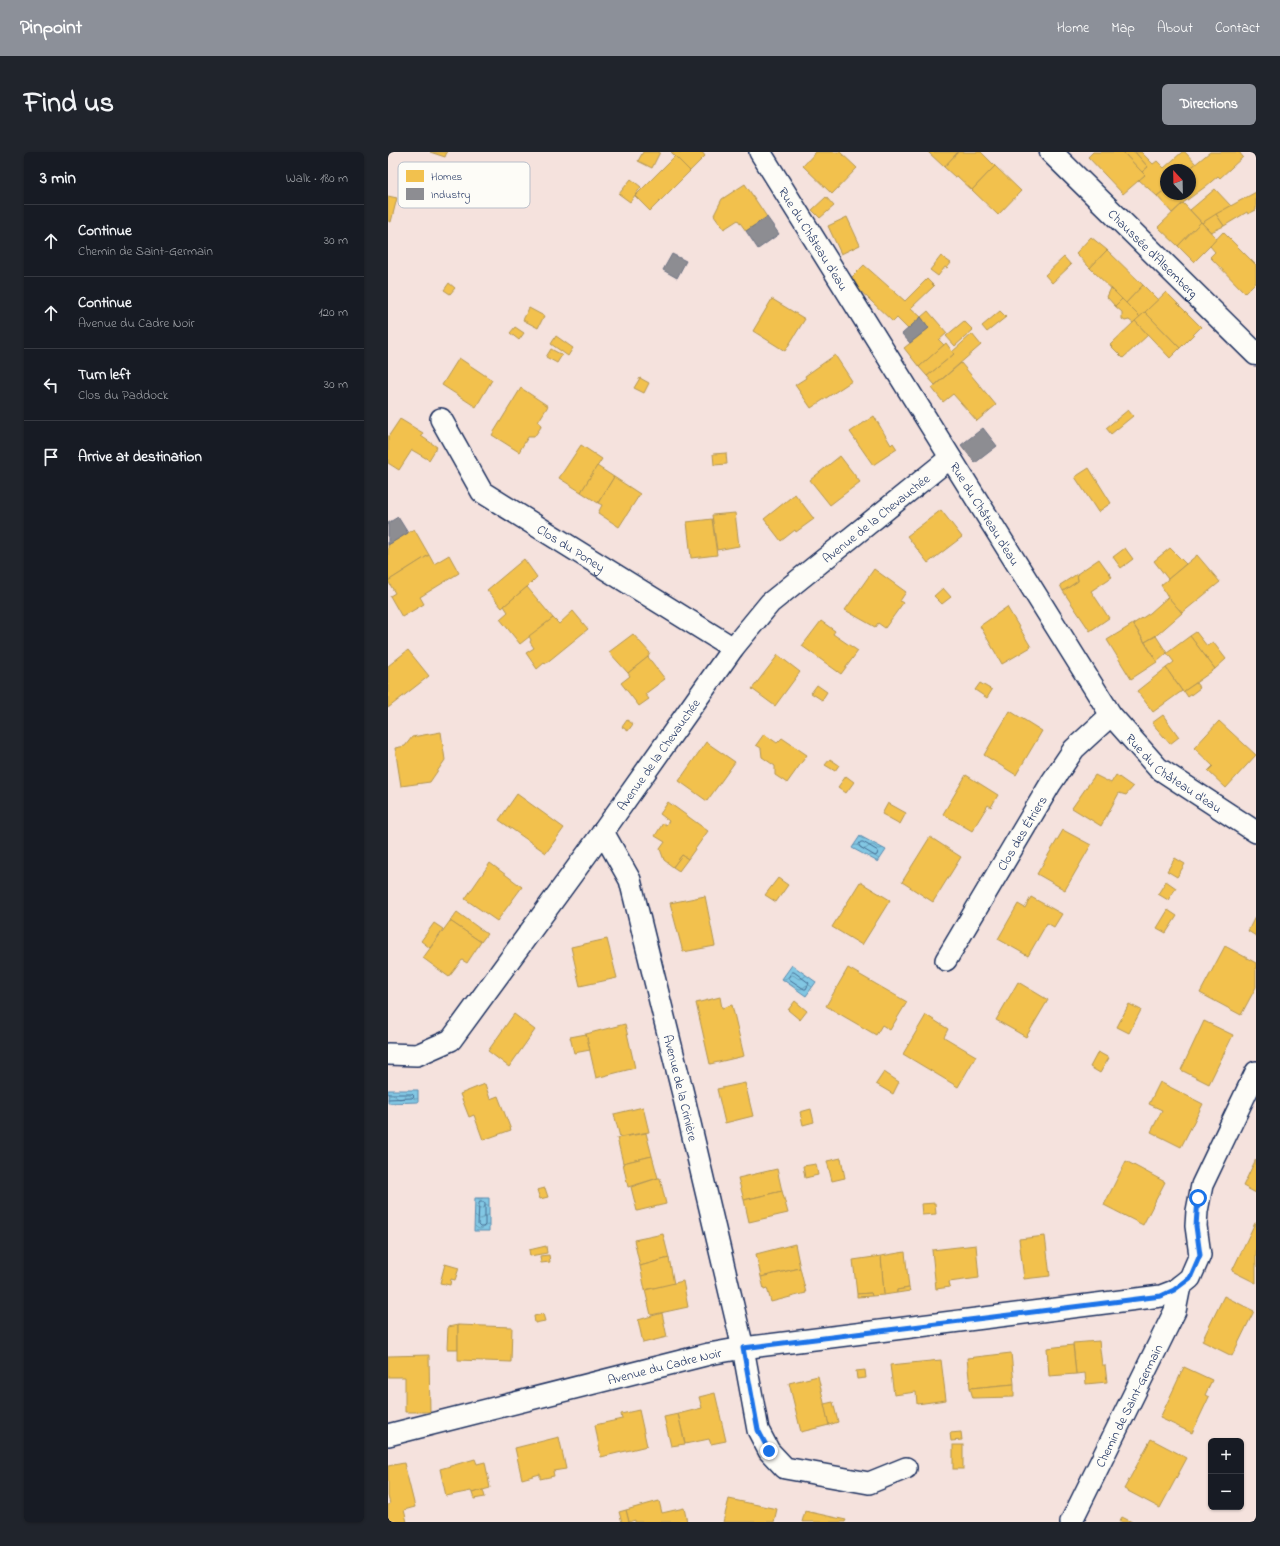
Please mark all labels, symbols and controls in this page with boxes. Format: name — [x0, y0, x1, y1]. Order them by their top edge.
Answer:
text: Pinpoint — [20, 15, 82, 42]
text: Home — [1057, 18, 1089, 39]
text: Map — [1111, 18, 1135, 39]
text: About — [1157, 18, 1193, 39]
text: Contact — [1215, 18, 1260, 39]
text: Find us — [24, 84, 114, 125]
button: Directions — [1162, 84, 1256, 125]
legend — [398, 162, 530, 208]
north arrow — [1160, 164, 1196, 200]
text: 3 min — [40, 166, 76, 191]
text: Walk · 180 m — [286, 169, 348, 188]
text: Homes — [431, 169, 463, 185]
street label: Rue du Château d'eau — [773, 184, 852, 295]
text: Industry — [431, 187, 470, 204]
street label: Chaussée d'Alsemberg — [1103, 205, 1202, 304]
text: Continue — [78, 220, 132, 242]
icon: ahead — [40, 230, 62, 252]
text: 30 m — [324, 231, 348, 250]
text: Chemin de Saint-Germain — [78, 242, 213, 261]
text: Continue — [78, 292, 132, 314]
icon: ahead — [40, 302, 62, 324]
text: 120 m — [318, 303, 348, 322]
text: Avenue du Cadre Noir — [78, 314, 195, 333]
text: Turn left — [78, 364, 131, 386]
icon: left — [40, 374, 62, 396]
text: 30 m — [324, 375, 348, 394]
text: Clos du Paddock — [78, 386, 169, 405]
icon: arrive — [40, 446, 62, 468]
text: Arrive at destination — [78, 446, 202, 468]
street label: Rue du Château d'eau — [945, 459, 1024, 570]
street label: Avenue de la Chevauchée — [819, 470, 935, 568]
street label: Clos du Poney — [533, 520, 608, 578]
street label: Avenue de la Chevauchée — [613, 695, 705, 815]
street label: Rue du Château d'eau — [1121, 730, 1225, 818]
street label: Clos des Étriers — [993, 792, 1053, 874]
street label: Avenue de la Crinière — [658, 1033, 702, 1143]
route start — [1189, 1189, 1207, 1207]
street label: Chemin de Saint-Germain — [1091, 1341, 1168, 1471]
street label: Avenue du Cadre Noir — [606, 1344, 724, 1390]
map controls — [1208, 1438, 1244, 1510]
button: + — [1208, 1438, 1244, 1474]
route end — [760, 1442, 778, 1460]
button: − — [1208, 1474, 1244, 1510]

